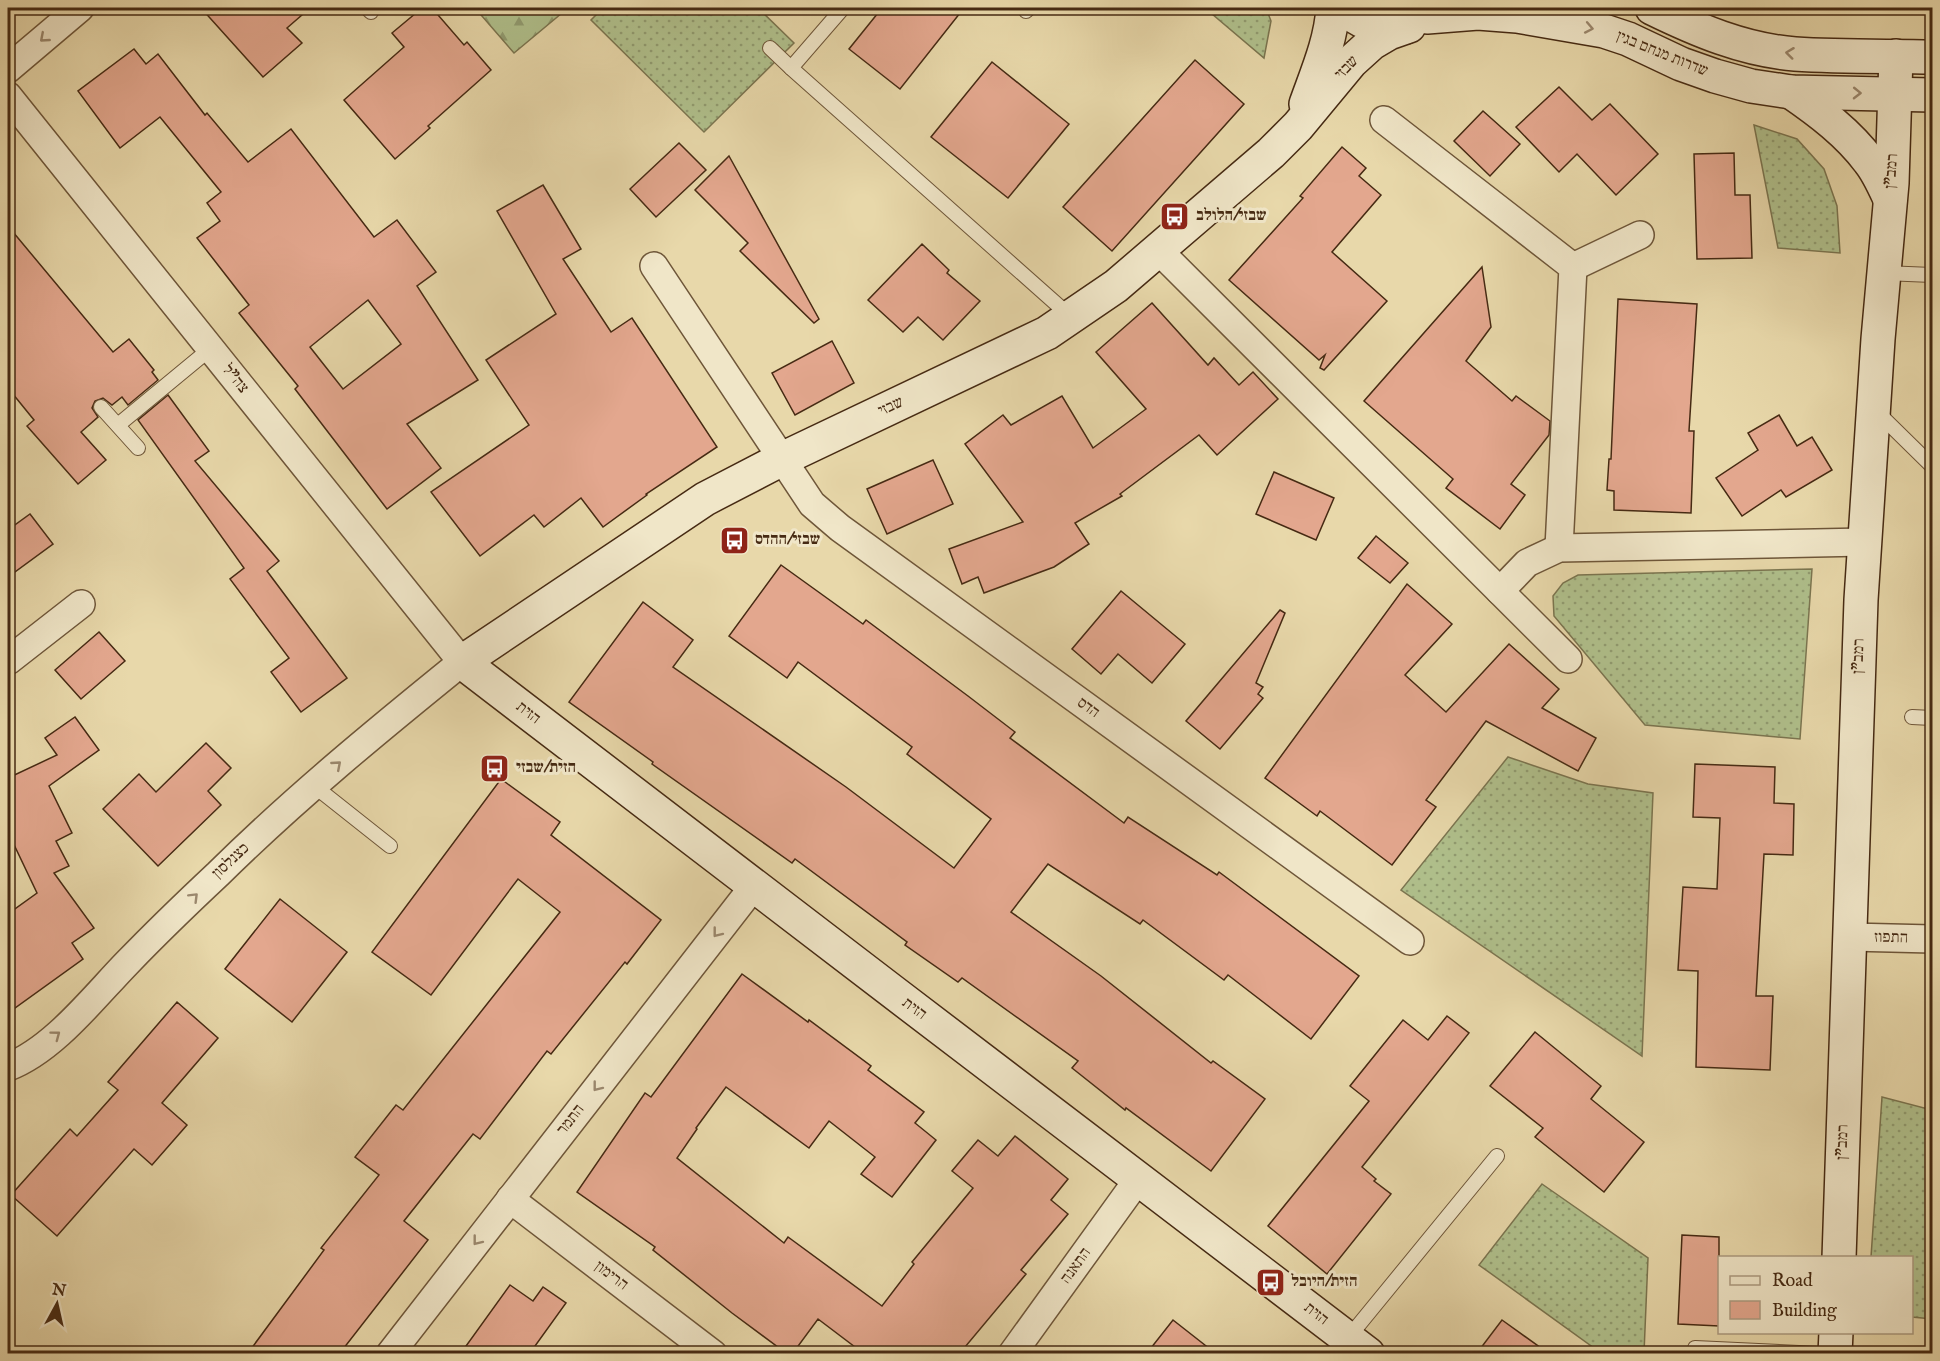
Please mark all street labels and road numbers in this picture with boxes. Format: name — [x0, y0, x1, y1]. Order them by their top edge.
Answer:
street label: שדרות מנחם בגין — [1613, 27, 1711, 82]
street label: שבזי — [1331, 52, 1363, 84]
street label: רמב"ן — [1881, 153, 1903, 189]
street label: צה"ל — [217, 360, 253, 398]
street label: שבזי — [875, 392, 907, 422]
street label: רמב"ן — [1848, 638, 1870, 674]
street label: הדס — [1073, 693, 1103, 723]
street label: הזית — [512, 697, 544, 729]
street label: כצנלסון — [208, 839, 254, 883]
street label: התפוז — [1874, 928, 1908, 948]
street label: הזית — [898, 993, 930, 1025]
street label: התמר — [553, 1101, 589, 1139]
street label: רמב"ן — [1832, 1124, 1854, 1160]
street label: התאנה — [1056, 1244, 1096, 1288]
street label: הרימון — [590, 1257, 632, 1295]
street label: הזית — [1300, 1298, 1332, 1330]

